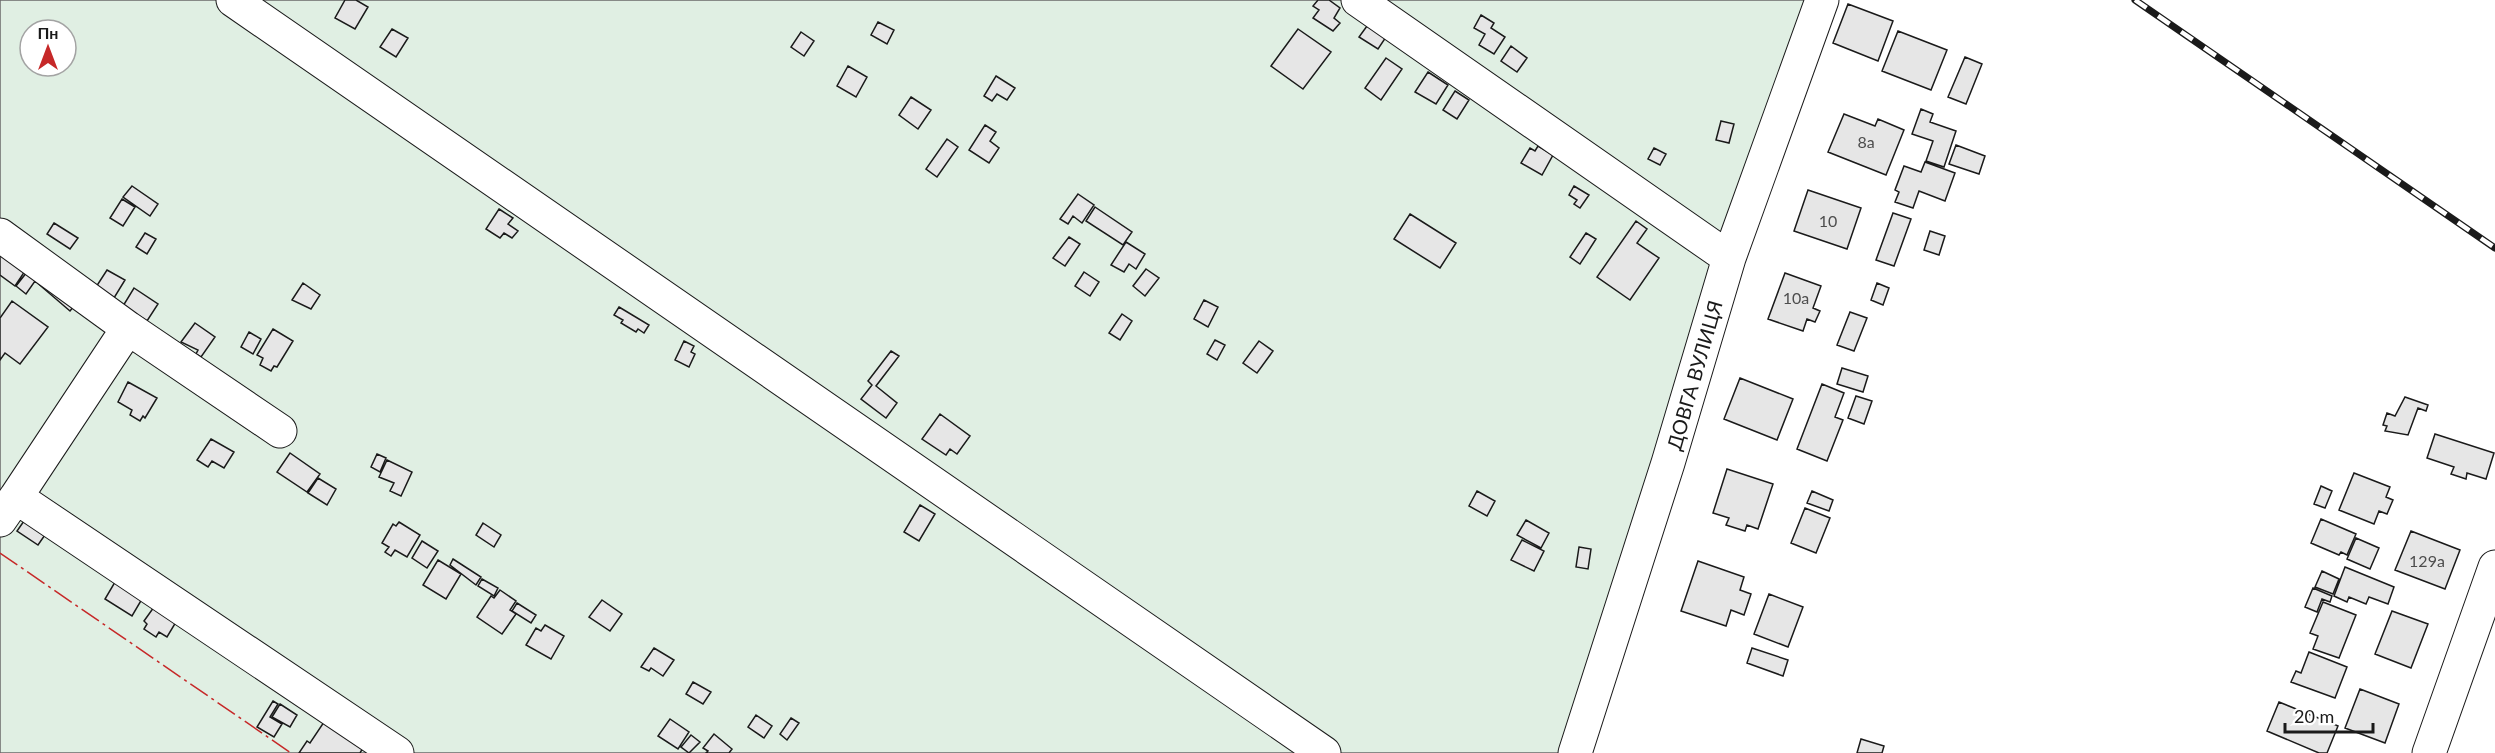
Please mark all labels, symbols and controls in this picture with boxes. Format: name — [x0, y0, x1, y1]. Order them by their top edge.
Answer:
north arrow — [18, 18, 78, 78]
text: Пн — [38, 23, 58, 42]
house number: 8а — [1857, 132, 1875, 151]
house number: 10 — [1819, 211, 1837, 230]
house number: 10а — [1783, 288, 1809, 307]
street label: ДОВГА ВУЛИЦЯ — [1661, 297, 1727, 453]
house number: 129а — [2409, 551, 2445, 570]
scale bar — [2285, 696, 2374, 734]
text: 20 m — [2294, 705, 2334, 727]

